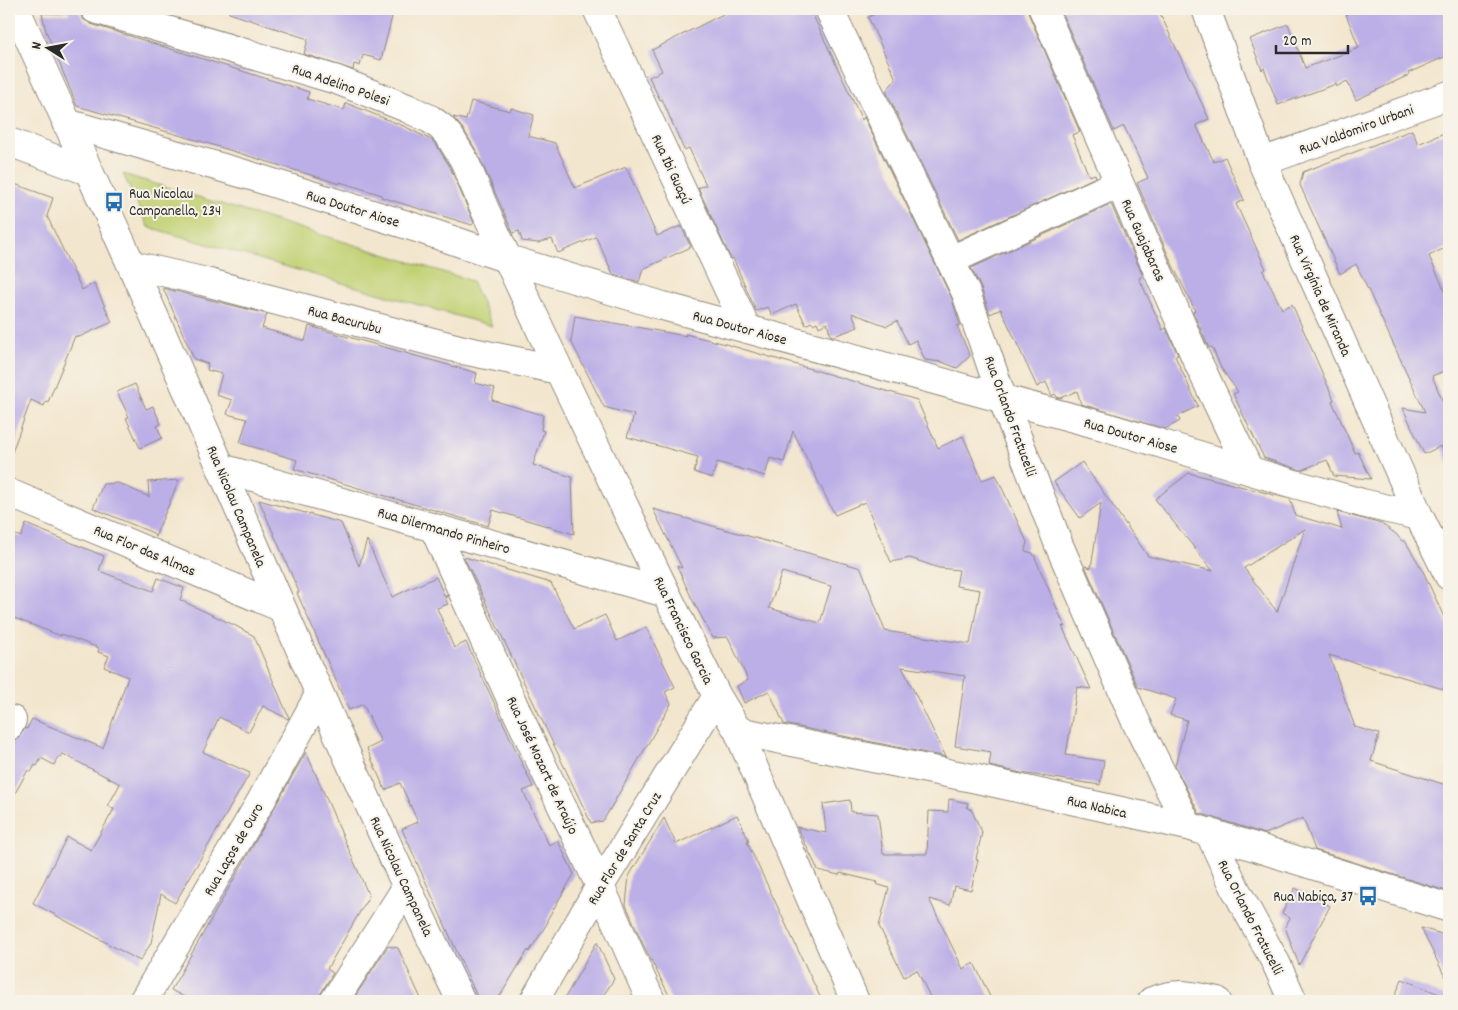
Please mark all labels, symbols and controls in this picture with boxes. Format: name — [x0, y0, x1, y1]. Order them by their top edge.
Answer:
north arrow — [22, 22, 72, 72]
scale bar — [1276, 22, 1348, 54]
text: 20 m — [1283, 31, 1311, 53]
text: N — [27, 41, 48, 51]
street label: Rua Adelino Polesi — [288, 59, 392, 113]
street label: Rua Valdomiro Urbani — [1296, 100, 1417, 162]
street label: Rua Ibi Guaçú — [644, 131, 696, 209]
place label: Rua Nicolau Campanella, 234 — [129, 184, 221, 223]
street label: Rua Doutor Aiose — [303, 185, 402, 235]
bus stop icon: Rua Nicolau Campanella, 234 — [103, 191, 125, 213]
street label: Rua Guajabaras — [1114, 196, 1170, 286]
street label: Rua Virgínia de Miranda — [1282, 231, 1356, 361]
street label: Rua Bacurubu — [305, 300, 384, 341]
street label: Rua Doutor Aiose — [690, 306, 789, 352]
street label: Rua Orlando Fratucelli — [977, 353, 1041, 480]
street label: Rua Doutor Aiose — [1081, 413, 1180, 461]
street label: Rua Nicolau Campanela — [200, 442, 271, 572]
street label: Rua Dilermando Pinheiro — [375, 502, 513, 561]
street label: Rua Flor das Almas — [90, 520, 199, 583]
street label: Rua Francisco Garcia — [647, 573, 718, 689]
street label: Rua José Mozart de Araújo — [499, 693, 583, 839]
street label: Rua Flor de Santa Cruz — [583, 788, 669, 910]
street label: Rua Nabica — [1064, 790, 1130, 826]
street label: Rua Laços de Ouro — [199, 799, 270, 901]
street label: Rua Nicolau Campanela — [363, 813, 438, 941]
street label: Rua Orlando Fratucelli — [1211, 856, 1288, 980]
bus stop icon: Rua Nabiça, 37 — [1357, 885, 1379, 907]
place label: Rua Nabiça, 37 — [1273, 887, 1353, 909]

